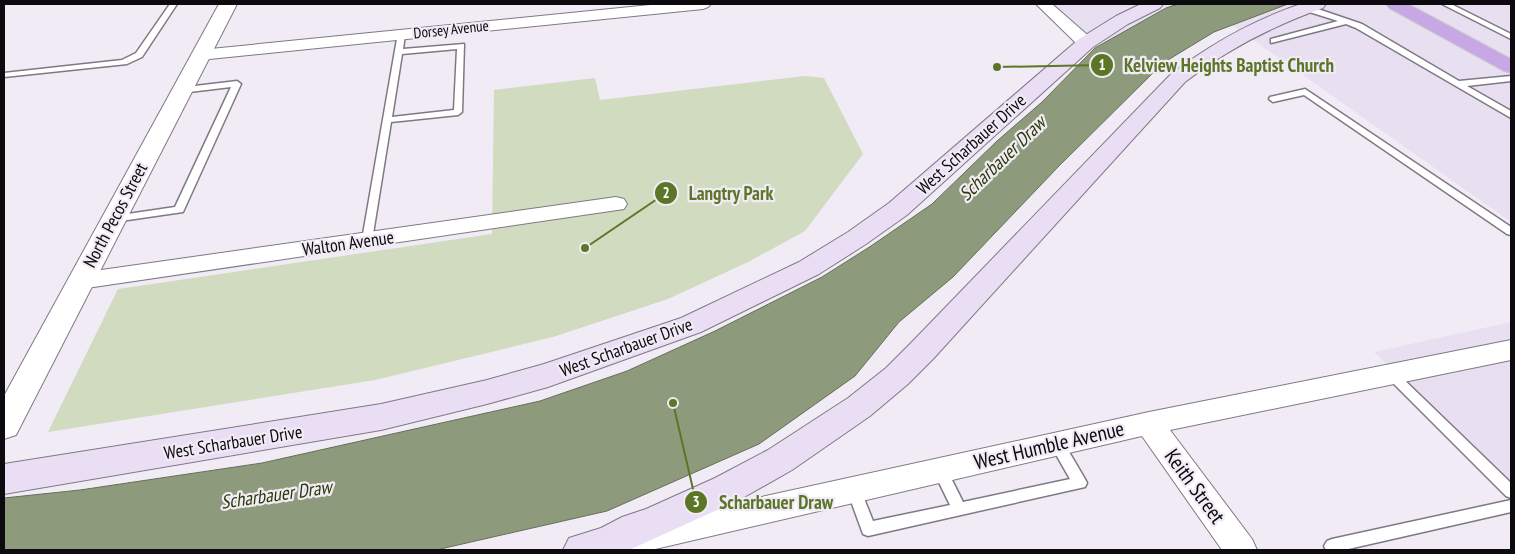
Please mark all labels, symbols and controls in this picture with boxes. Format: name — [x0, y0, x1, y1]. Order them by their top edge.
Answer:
street label: Dorsey Avenue — [413, 16, 489, 42]
callout: Kelview Heights Baptist Church — [1089, 48, 1345, 82]
text: Kelview Heights Baptist Church — [1124, 53, 1334, 77]
text: 1 — [1098, 55, 1106, 74]
street label: West Scharbauer Drive — [911, 89, 1031, 199]
water label: Scharbauer Draw — [954, 109, 1052, 205]
street label: North Pecos Street — [78, 159, 152, 271]
callout: Langtry Park — [653, 176, 784, 210]
text: Langtry Park — [689, 181, 774, 205]
text: 2 — [662, 183, 670, 202]
street label: Walton Avenue — [301, 225, 395, 261]
street label: West Scharbauer Drive — [556, 312, 696, 382]
street label: West Humble Avenue — [971, 415, 1127, 475]
street label: West Scharbauer Drive — [162, 420, 304, 464]
street label: Keith Street — [1159, 443, 1231, 529]
water label: Scharbauer Draw — [219, 474, 336, 514]
callout: Scharbauer Draw — [684, 485, 843, 519]
text: Scharbauer Draw — [719, 490, 834, 514]
text: 3 — [692, 492, 700, 511]

